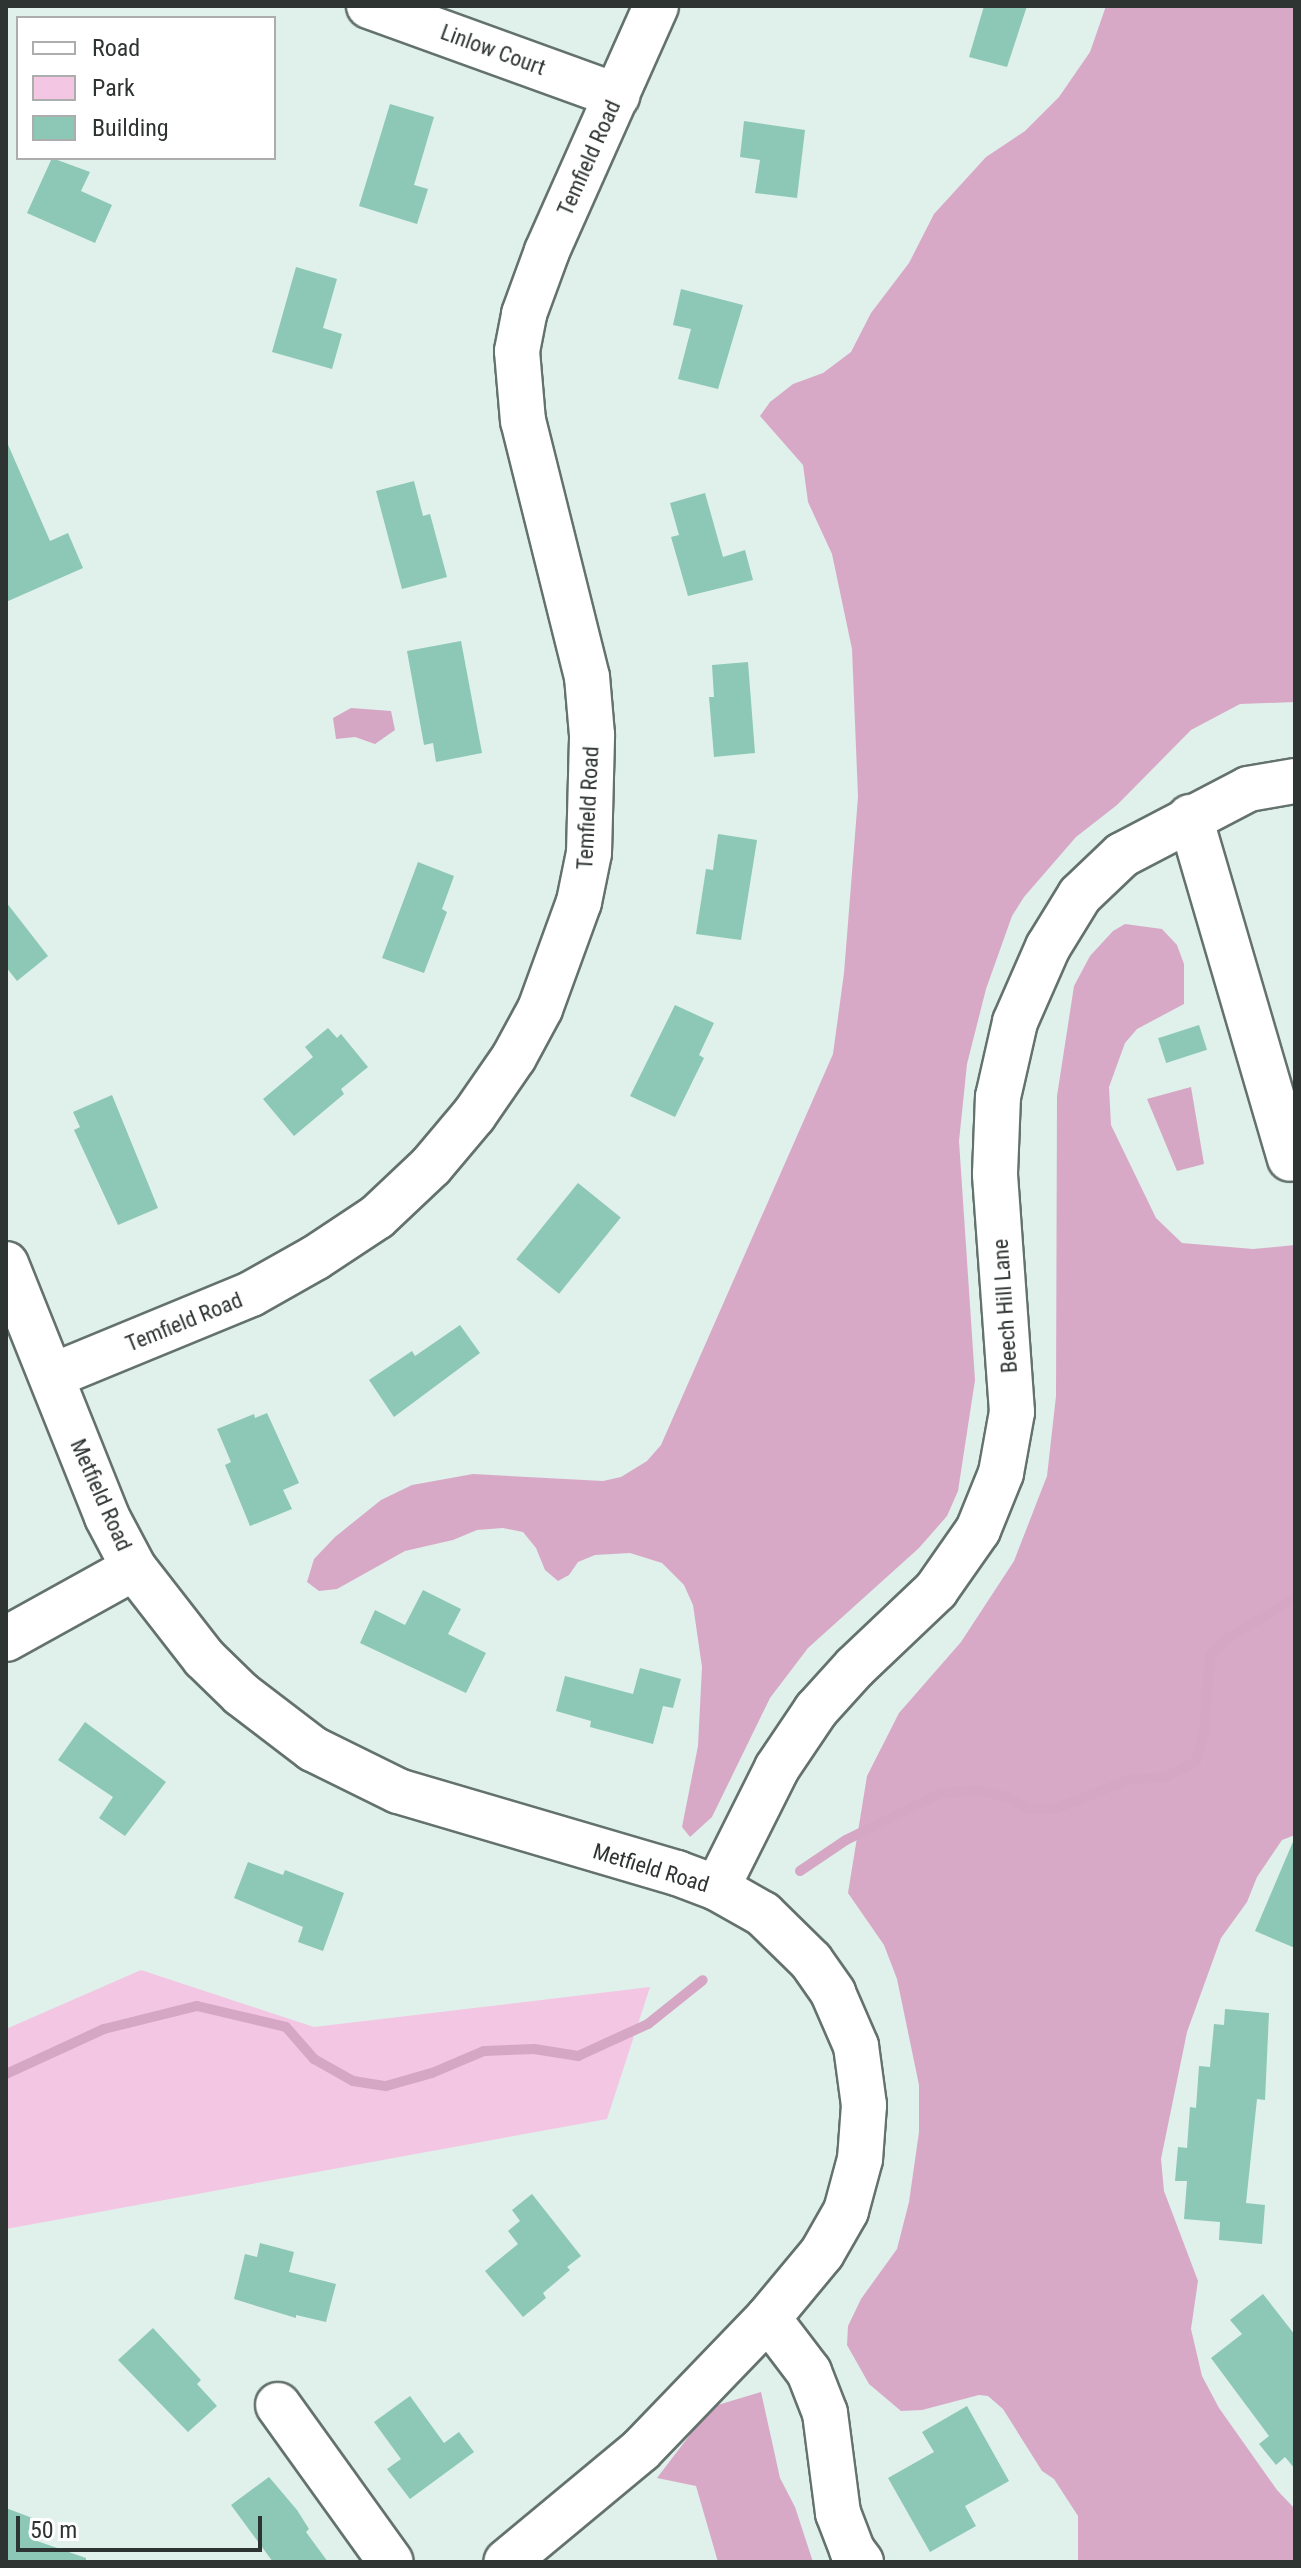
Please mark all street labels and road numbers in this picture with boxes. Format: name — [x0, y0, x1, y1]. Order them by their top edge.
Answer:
street label: Linlow Court — [437, 19, 549, 81]
street label: Temfield Road — [552, 96, 626, 220]
street label: Temfield Road — [572, 746, 604, 870]
street label: Beech Hill Lane — [987, 1238, 1023, 1374]
street label: Temfield Road — [122, 1287, 246, 1357]
street label: Metfield Road — [65, 1435, 137, 1555]
street label: Metfield Road — [590, 1838, 712, 1898]

